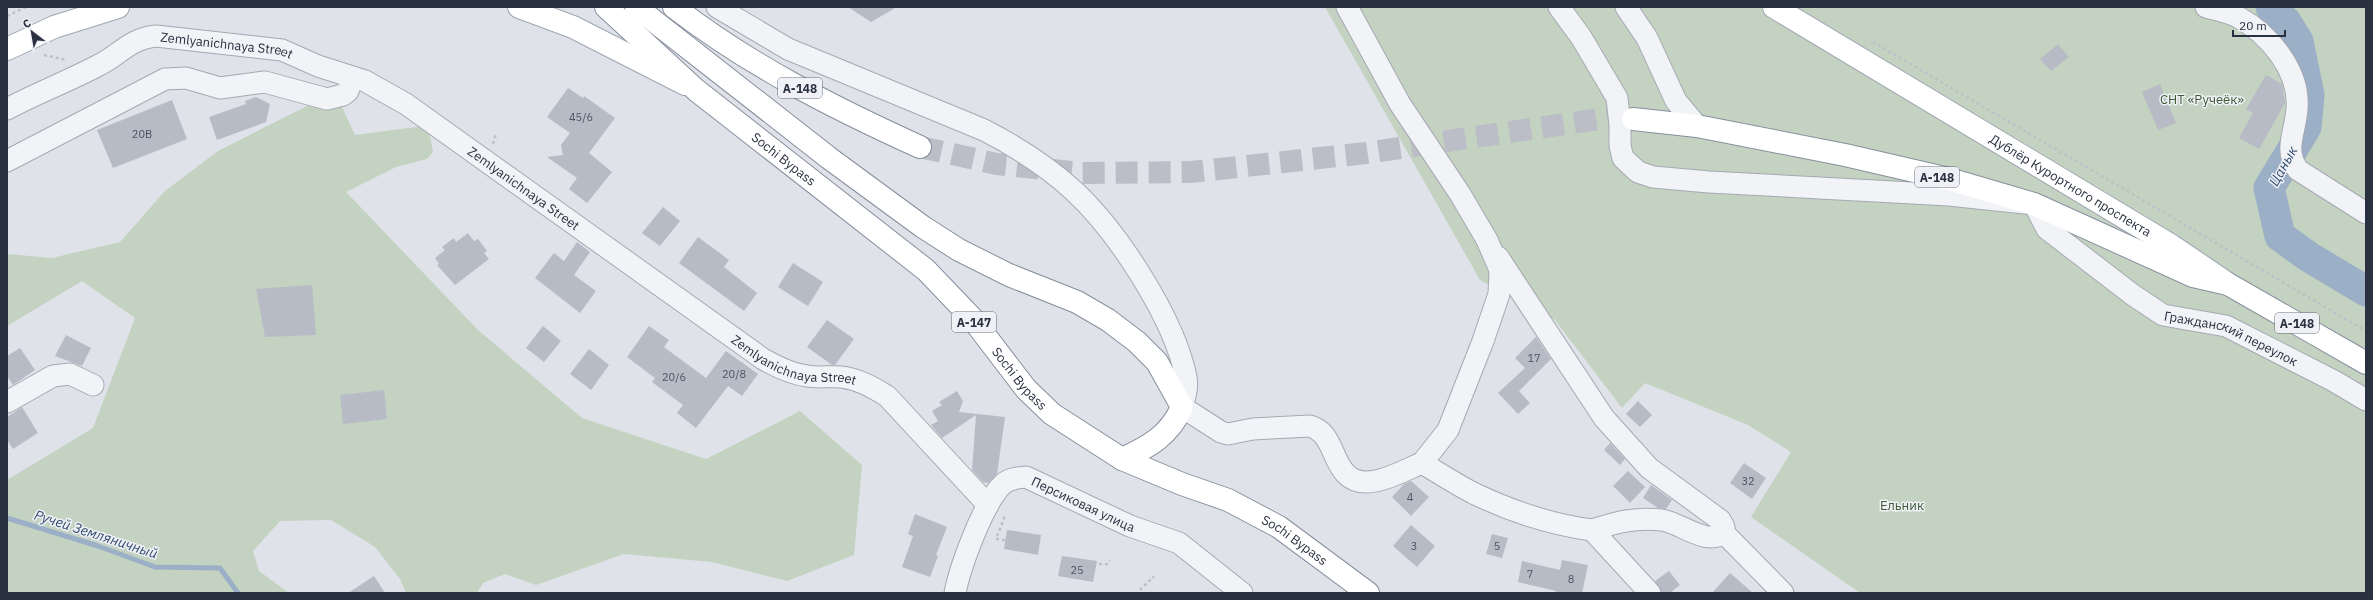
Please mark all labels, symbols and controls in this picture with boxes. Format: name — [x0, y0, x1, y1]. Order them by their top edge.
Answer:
north arrow — [12, 12, 52, 52]
scale bar — [2233, 12, 2285, 38]
text: С — [20, 16, 34, 31]
text: 20 m — [2239, 18, 2267, 33]
street label: Zemlyanichnaya Street — [160, 28, 296, 62]
road number: А-148 — [778, 78, 822, 98]
park label: СНТ «Ручеёк» — [2160, 91, 2244, 108]
house number: 45/6 — [569, 110, 593, 124]
house number: 20В — [132, 127, 152, 141]
street label: Sochi Bypass — [748, 128, 819, 189]
street label: Дублёр Курортного проспекта — [1987, 130, 2155, 240]
street label: Zemlyanichnaya Street — [465, 142, 583, 234]
water label: Цанык — [2265, 142, 2302, 189]
road number: А-148 — [1915, 167, 1959, 187]
street label: Гражданский переулок — [2163, 307, 2301, 370]
road number: А-147 — [952, 312, 996, 332]
road number: А-148 — [2275, 313, 2319, 333]
street label: Zemlyanichnaya Street — [728, 331, 858, 388]
street label: Sochi Bypass — [988, 344, 1051, 413]
house number: 17 — [1527, 351, 1541, 365]
house number: 20/8 — [722, 367, 746, 381]
house number: 20/6 — [662, 370, 686, 384]
street label: Персиковая улица — [1029, 472, 1137, 536]
house number: 32 — [1741, 474, 1755, 488]
house number: 4 — [1407, 490, 1414, 504]
park label: Ельник — [1880, 497, 1924, 514]
water label: Ручей Земляничный — [32, 506, 160, 562]
street label: Sochi Bypass — [1259, 511, 1331, 569]
house number: 3 — [1411, 539, 1417, 553]
house number: 5 — [1494, 539, 1500, 553]
house number: 25 — [1070, 563, 1084, 577]
house number: 7 — [1527, 567, 1533, 581]
house number: 8 — [1568, 572, 1574, 586]

